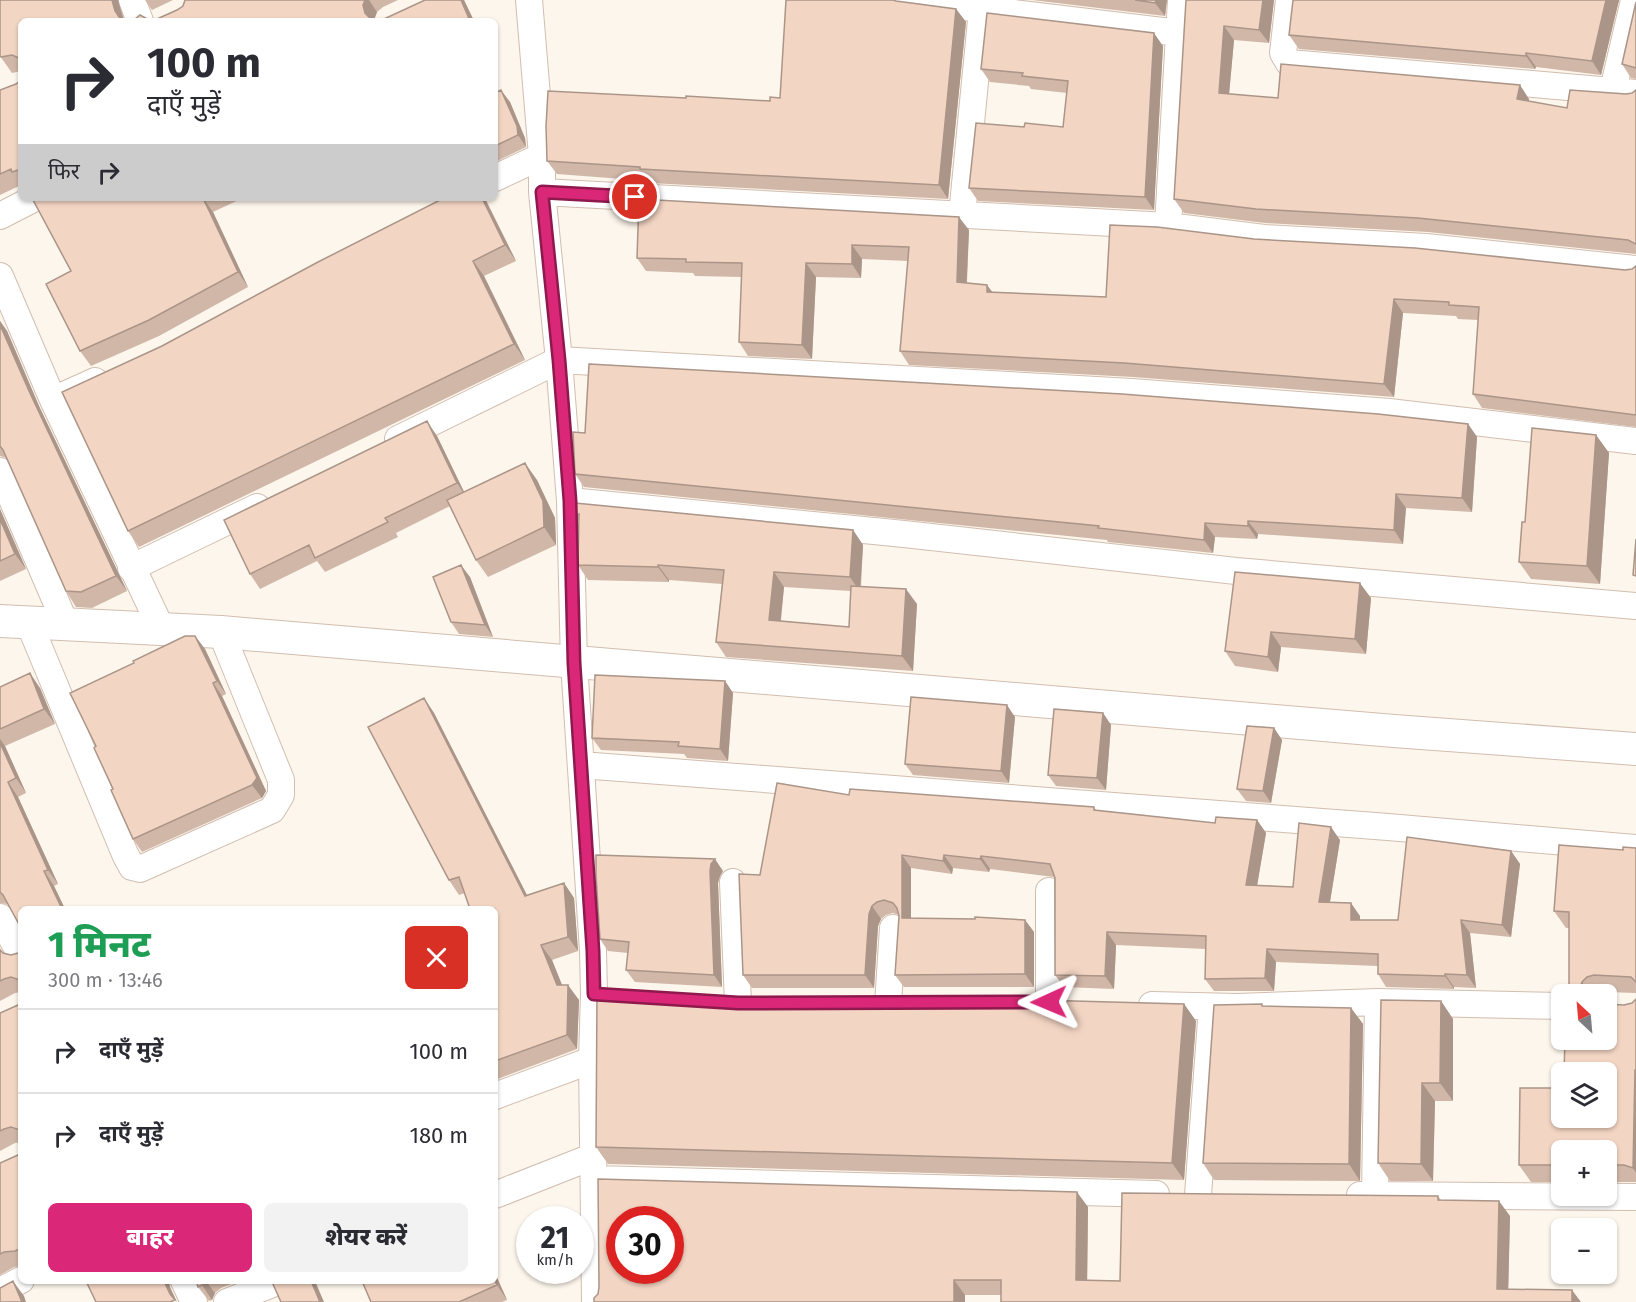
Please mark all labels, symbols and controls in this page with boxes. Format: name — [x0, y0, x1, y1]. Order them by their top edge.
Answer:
text: 100 m — [147, 38, 261, 88]
icon: right — [48, 42, 126, 120]
text: दाएँ मुड़ें — [147, 89, 221, 121]
icon: right — [92, 156, 125, 189]
text: फिर — [48, 158, 80, 185]
pin — [609, 171, 660, 222]
icon: arrive — [618, 180, 651, 213]
text: 1 मिनट — [48, 923, 151, 967]
button: close — [405, 926, 468, 989]
text: 300 m · 13:46 — [48, 968, 163, 992]
position arrow — [1017, 970, 1081, 1034]
north arrow — [1551, 984, 1617, 1050]
map controls — [1551, 984, 1617, 1284]
icon: right — [48, 1035, 81, 1068]
text: दाएँ मुड़ें — [99, 1036, 163, 1063]
text: 100 m — [409, 1038, 468, 1065]
button: layers — [1551, 1062, 1617, 1128]
icon: right — [48, 1119, 81, 1152]
text: दाएँ मुड़ें — [99, 1120, 163, 1147]
text: 180 m — [409, 1122, 468, 1149]
button: + — [1551, 1140, 1617, 1206]
button: बाहर — [48, 1203, 252, 1272]
button: शेयर करें — [264, 1203, 468, 1272]
speed limit sign: 30 — [606, 1206, 684, 1284]
button: − — [1551, 1218, 1617, 1284]
text: 21 — [541, 1220, 569, 1256]
text: km/h — [536, 1251, 574, 1269]

